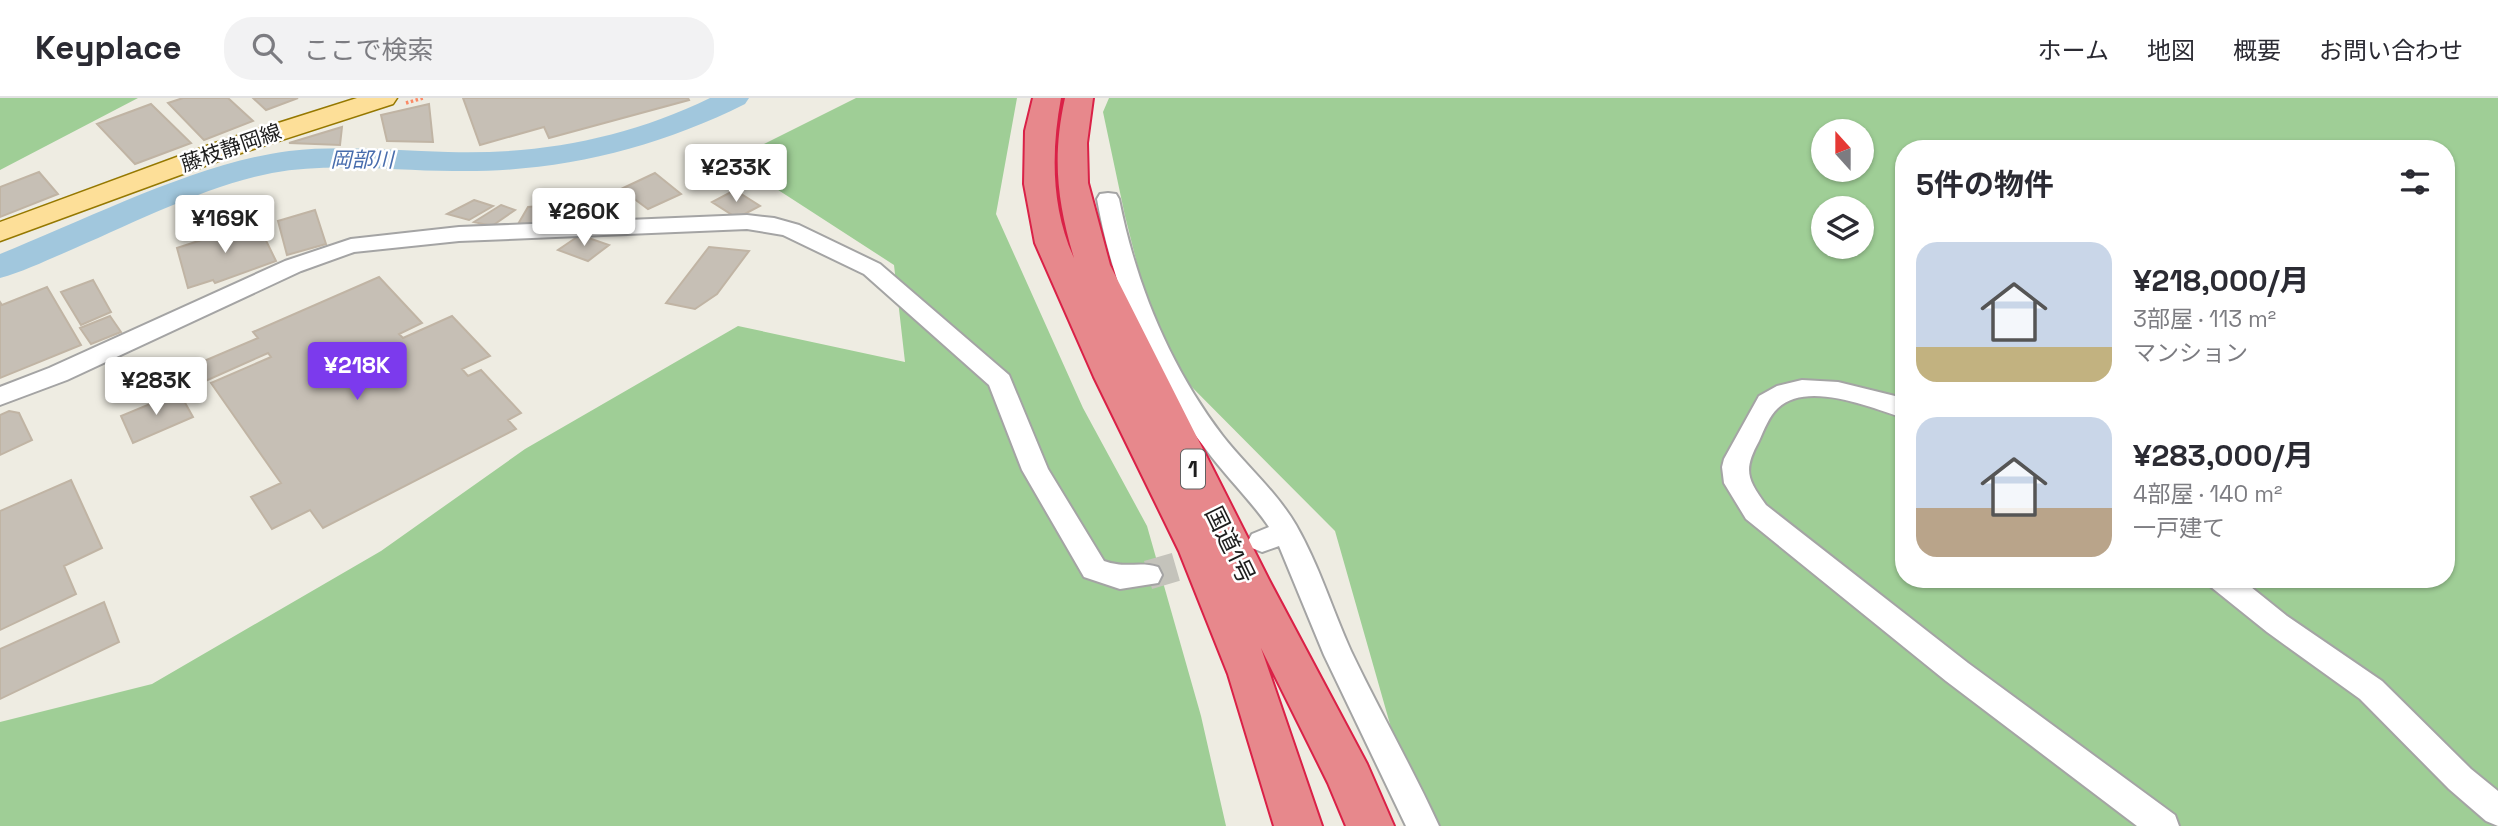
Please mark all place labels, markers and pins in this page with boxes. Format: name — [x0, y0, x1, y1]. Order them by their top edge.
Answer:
pin: ¥233K — [687, 144, 785, 204]
pin: ¥260K — [535, 188, 633, 248]
pin: ¥169K — [176, 195, 274, 255]
pin: ¥218K — [308, 342, 406, 402]
pin: ¥283K — [107, 358, 205, 417]

